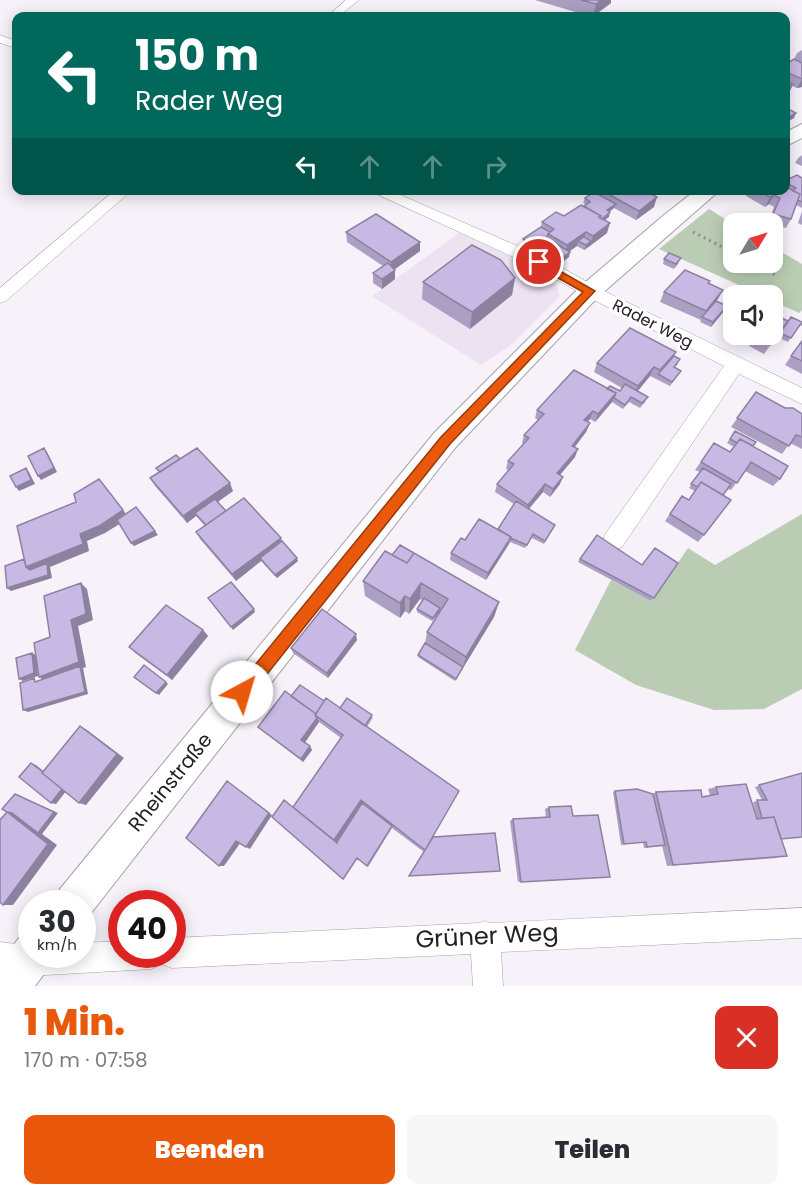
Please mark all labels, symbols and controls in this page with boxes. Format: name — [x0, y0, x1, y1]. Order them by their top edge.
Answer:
text: 150 m — [135, 26, 259, 85]
icon: left — [36, 36, 114, 114]
text: Rader Weg — [135, 82, 283, 119]
icon: left — [290, 150, 323, 183]
icon: ahead — [353, 150, 386, 183]
icon: ahead — [416, 150, 449, 183]
icon: right — [479, 150, 512, 183]
north arrow — [723, 213, 783, 273]
map controls — [723, 213, 783, 345]
pin — [513, 236, 564, 287]
icon: arrive — [522, 245, 555, 278]
button: sound — [723, 285, 783, 345]
street label: Rader Weg — [608, 293, 697, 354]
position arrow — [210, 660, 274, 724]
street label: Rheinstraße — [121, 727, 219, 837]
speed limit sign: 40 — [108, 890, 186, 968]
text: 30 — [38, 900, 76, 943]
street label: Grüner Weg — [415, 915, 559, 956]
text: km/h — [37, 934, 77, 955]
text: 1 Min. — [24, 997, 125, 1048]
button: close — [715, 1006, 778, 1069]
text: 170 m · 07:58 — [24, 1046, 148, 1074]
button: Beenden — [24, 1115, 395, 1184]
button: Teilen — [407, 1115, 778, 1184]

